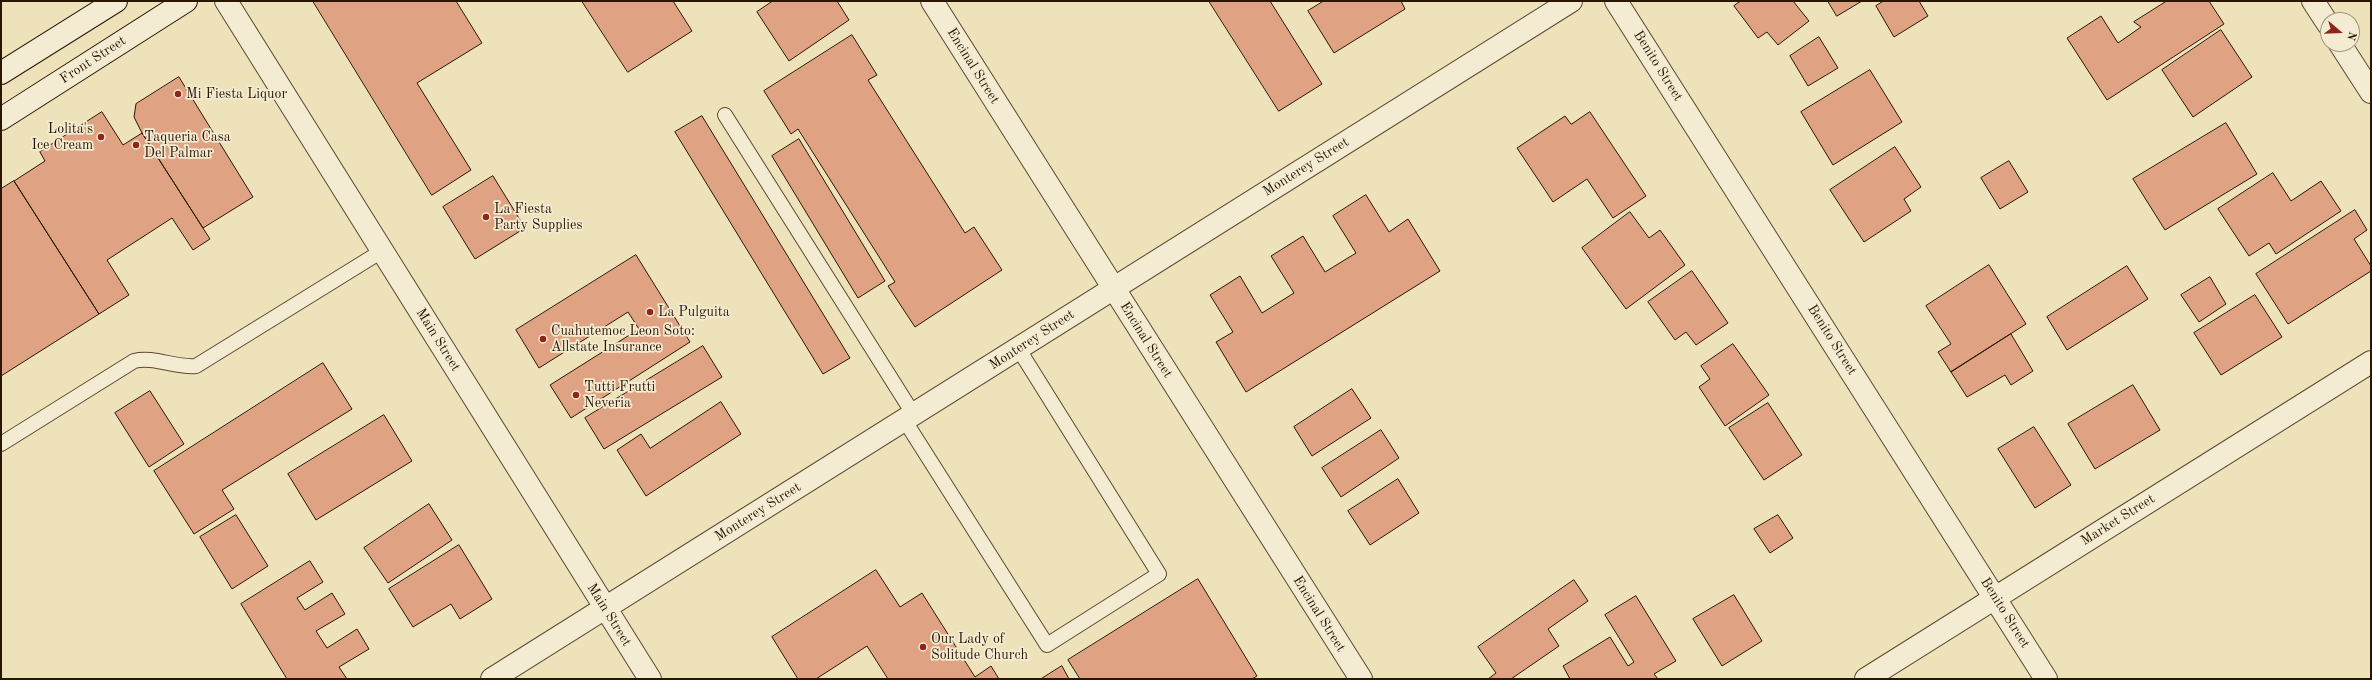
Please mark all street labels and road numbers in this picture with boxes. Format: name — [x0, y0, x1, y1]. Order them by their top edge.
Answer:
street label: Encinal Street — [943, 25, 1003, 107]
street label: Benito Street — [1630, 27, 1686, 105]
street label: Front Street — [57, 32, 129, 88]
street label: Monterey Street — [1260, 134, 1352, 200]
street label: Encinal Street — [1116, 299, 1176, 381]
street label: Benito Street — [1804, 301, 1860, 379]
street label: Main Street — [412, 305, 464, 375]
street label: Monterey Street — [986, 306, 1078, 374]
street label: Monterey Street — [712, 479, 804, 545]
street label: Market Street — [2078, 491, 2158, 549]
street label: Encinal Street — [1289, 573, 1349, 655]
street label: Benito Street — [1977, 574, 2033, 652]
street label: Main Street — [583, 580, 635, 650]

